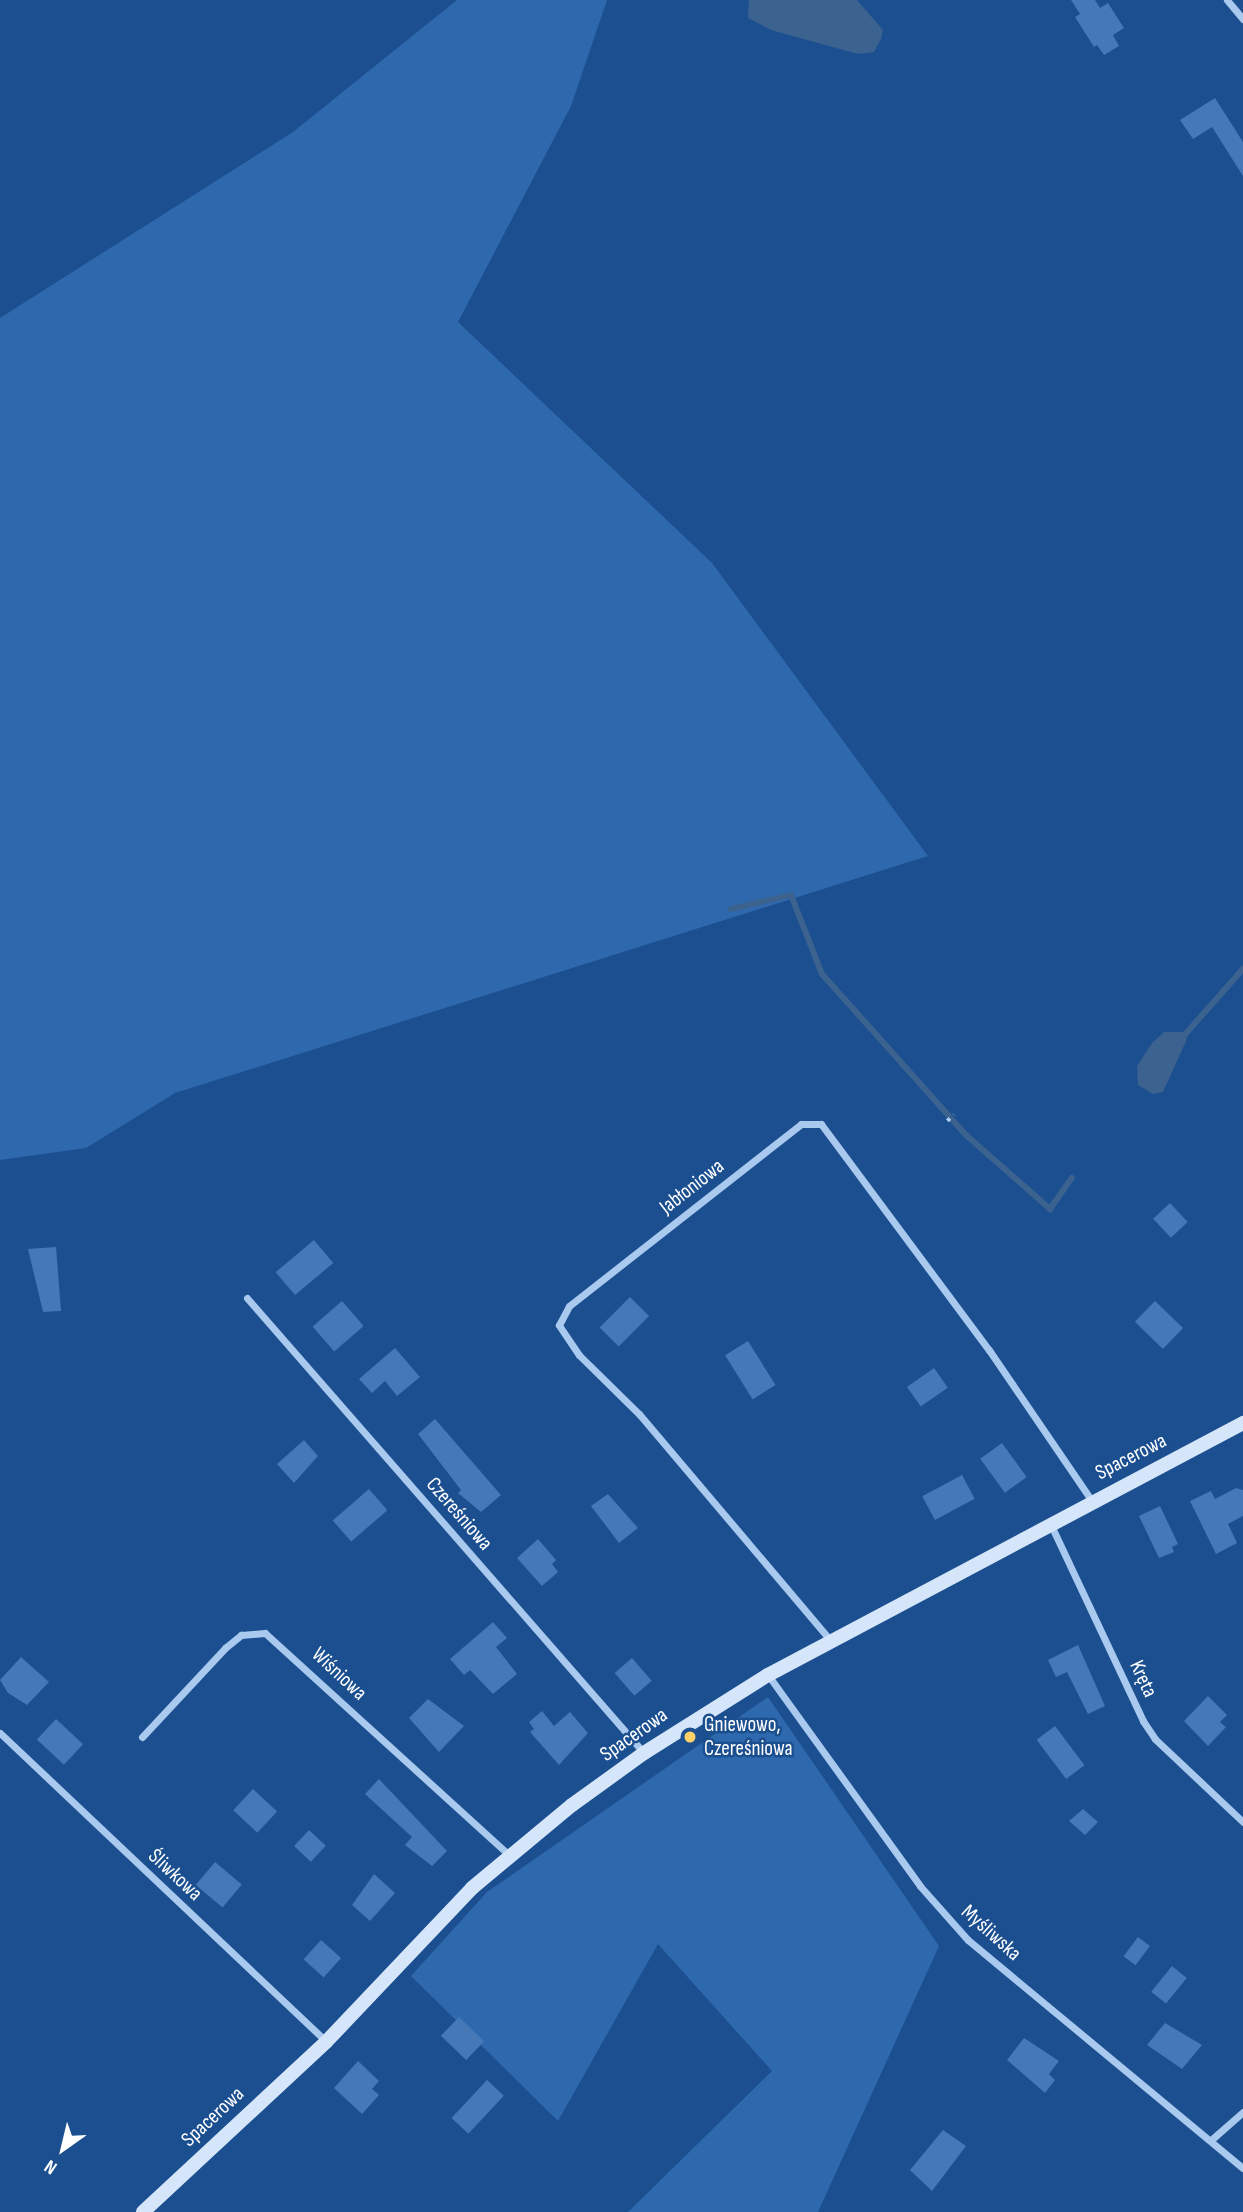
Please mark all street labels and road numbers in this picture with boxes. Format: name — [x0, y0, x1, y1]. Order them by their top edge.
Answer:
street label: Jabłoniowa — [655, 1154, 729, 1220]
street label: Spacerowa — [1091, 1428, 1171, 1486]
street label: Czereśniowa — [420, 1472, 498, 1556]
street label: Wiśniowa — [306, 1642, 372, 1706]
street label: Kręta — [1124, 1657, 1162, 1701]
street label: Spacerowa — [595, 1703, 673, 1767]
street label: Śliwkowa — [143, 1844, 207, 1906]
street label: Myśliwska — [956, 1900, 1026, 1966]
street label: Spacerowa — [176, 2082, 250, 2152]

